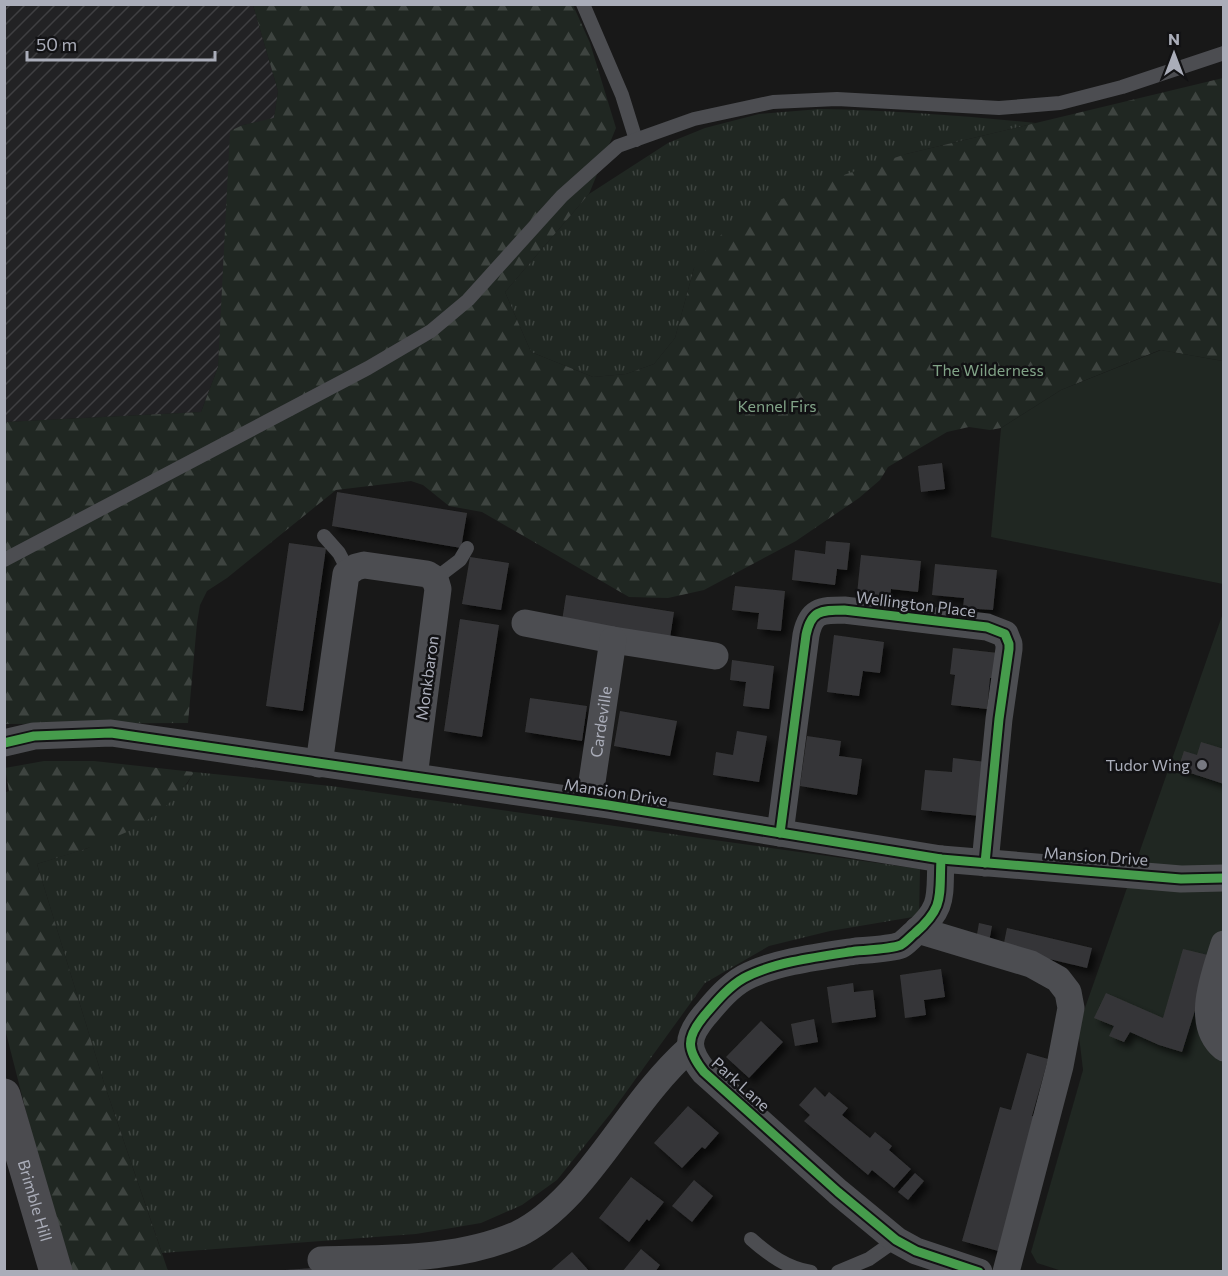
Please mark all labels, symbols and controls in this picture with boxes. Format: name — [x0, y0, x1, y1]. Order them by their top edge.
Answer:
scale bar — [27, 24, 214, 62]
north arrow — [1144, 24, 1204, 84]
text: N — [1168, 29, 1180, 48]
text: 50 m — [36, 33, 77, 55]
park label: The Wilderness — [932, 360, 1044, 379]
park label: Kennel Firs — [737, 396, 817, 415]
street label: Wellington Place — [855, 587, 977, 620]
street label: Monkbaron — [411, 634, 442, 722]
street label: Cardeville — [586, 685, 615, 759]
place label: Tudor Wing — [1106, 755, 1190, 774]
marker: Tudor Wing — [1195, 758, 1209, 772]
street label: Mansion Drive — [563, 774, 669, 809]
street label: Mansion Drive — [1043, 842, 1149, 869]
street label: Park Lane — [708, 1053, 774, 1115]
street label: Brimble Hill — [15, 1157, 56, 1243]

